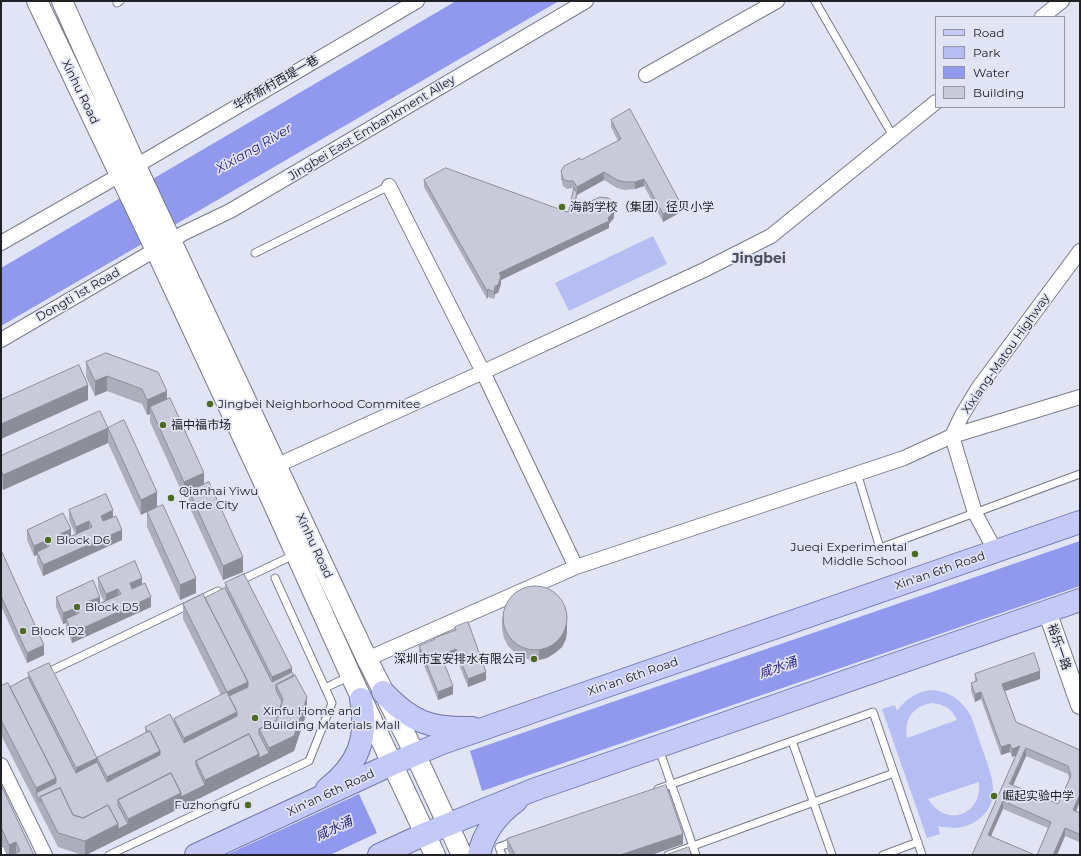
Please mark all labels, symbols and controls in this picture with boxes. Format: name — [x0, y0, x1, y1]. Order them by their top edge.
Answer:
legend — [935, 16, 1065, 108]
text: Road — [973, 25, 1004, 40]
text: Park — [973, 45, 1000, 60]
street label: 华侨新村西堤一巷 — [231, 53, 321, 113]
street label: Xinhu Road — [58, 57, 102, 127]
text: Water — [973, 65, 1009, 80]
street label: Jingbei East Embankment Alley — [286, 72, 458, 184]
text: Building — [973, 85, 1024, 100]
water label: Xixiang River — [213, 121, 295, 177]
place label: 海韵学校（集团）径贝小学 — [570, 200, 714, 214]
marker: 海韵学校（集团）径贝小学 — [557, 202, 567, 212]
district label: Jingbei — [732, 251, 786, 267]
street label: Dongti 1st Road — [33, 265, 123, 325]
street label: Xixiang-Matou Highway — [959, 291, 1053, 417]
place label: Jingbei Neighborhood Commitee — [218, 397, 420, 411]
marker: Jingbei Neighborhood Commitee — [205, 399, 215, 409]
place label: 福中福市场 — [171, 418, 231, 432]
marker: 福中福市场 — [158, 420, 168, 430]
place label: Qianhai Yiwu Trade City — [179, 484, 258, 512]
marker: Qianhai Yiwu Trade City — [166, 493, 176, 503]
street label: Xinhu Road — [293, 511, 335, 581]
place label: Block D6 — [56, 533, 110, 547]
marker: Block D6 — [43, 535, 53, 545]
place label: Jueqi Experimental Middle School — [791, 540, 907, 568]
street label: Xin'an 6th Road — [893, 549, 987, 593]
marker: Jueqi Experimental Middle School — [910, 549, 920, 559]
place label: Block D5 — [85, 600, 138, 614]
marker: Block D5 — [72, 602, 82, 612]
street label: 裕乐一路 — [1044, 622, 1074, 672]
place label: Block D2 — [31, 624, 84, 638]
marker: Block D2 — [18, 626, 28, 636]
place label: 深圳市宝安排水有限公司 — [394, 652, 526, 666]
marker: 深圳市宝安排水有限公司 — [529, 654, 539, 664]
water label: 咸水涌 — [757, 654, 799, 682]
street label: Xin'an 6th Road — [586, 655, 680, 699]
place label: Xinfu Home and Building Materials Mall — [263, 704, 400, 732]
marker: Xinfu Home and Building Materials Mall — [250, 713, 260, 723]
street label: Xin'an 6th Road — [285, 766, 377, 820]
place label: 崛起实验中学 — [1002, 789, 1074, 803]
marker: 崛起实验中学 — [989, 791, 999, 801]
place label: Fuzhongfu — [174, 798, 240, 812]
marker: Fuzhongfu — [243, 800, 253, 810]
water label: 咸水涌 — [313, 814, 355, 844]

